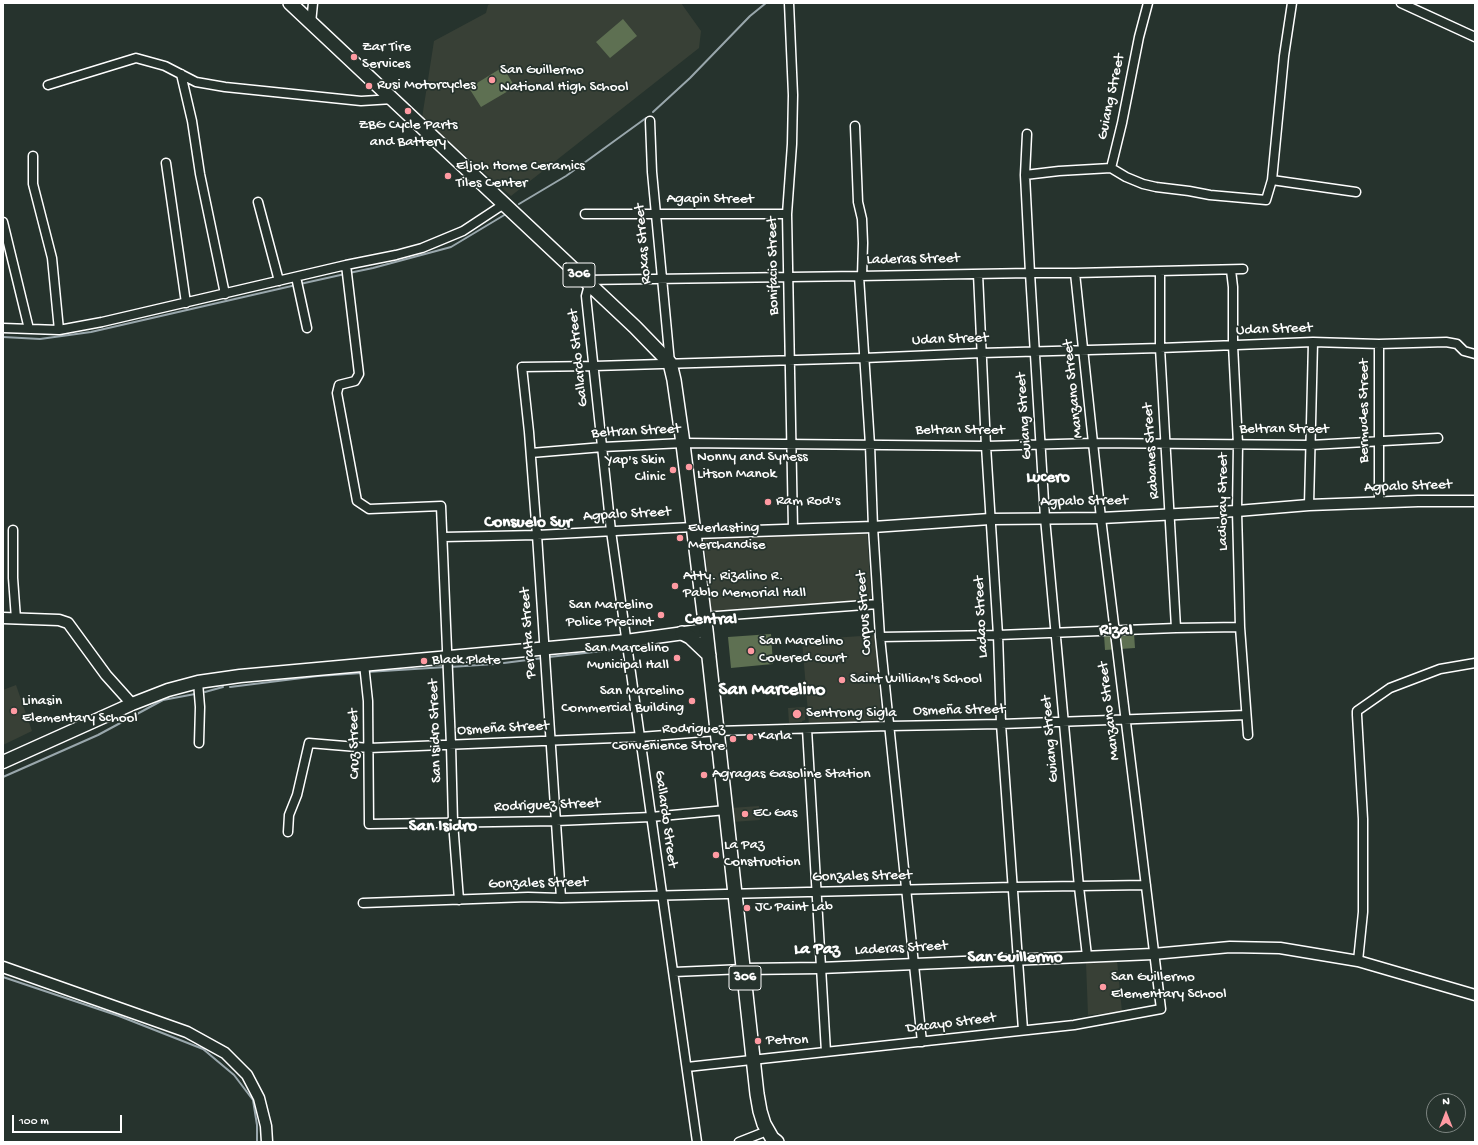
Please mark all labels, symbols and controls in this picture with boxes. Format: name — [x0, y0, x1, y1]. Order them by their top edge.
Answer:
place label: Zar Tire Services — [362, 39, 411, 74]
marker: Zar Tire Services — [349, 52, 359, 62]
street label: Guiang Street — [1094, 52, 1130, 142]
place label: San Guillermo National High School — [500, 62, 629, 97]
marker: San Guillermo National High School — [487, 75, 497, 85]
place label: Rusi Motorcycles — [377, 77, 476, 95]
marker: Rusi Motorcycles — [364, 81, 374, 91]
marker: ZBG Cycle Parts and Battery — [403, 106, 413, 116]
place label: ZBG Cycle Parts and Battery — [358, 117, 458, 152]
place label: Eljoh Home Ceramics Tiles Center — [456, 158, 585, 193]
marker: Eljoh Home Ceramics Tiles Center — [443, 171, 453, 181]
street label: Agapin Street — [666, 191, 754, 209]
street label: Roxas Street — [632, 203, 656, 285]
street label: Bonifacio Street — [764, 217, 784, 315]
street label: Laderas Street — [866, 250, 960, 270]
road number: 306 — [563, 263, 595, 287]
street label: Gallardo Street — [565, 308, 593, 408]
street label: Udan Street — [1235, 320, 1313, 340]
street label: Udan Street — [911, 330, 989, 350]
street label: Manzano Street — [1060, 339, 1088, 439]
street label: Bermudes Street — [1356, 359, 1374, 463]
street label: Guiang Street — [1013, 372, 1037, 460]
street label: Rabanes Street — [1140, 402, 1164, 500]
street label: Beltran Street — [591, 421, 681, 443]
street label: Beltran Street — [1239, 421, 1329, 439]
street label: Beltran Street — [915, 422, 1005, 440]
place label: Nonny and Syness Litson Manok — [697, 449, 808, 484]
place label: Yap's Skin Clinic — [605, 452, 665, 487]
street label: Ladioray Street — [1215, 453, 1233, 551]
marker: Nonny and Syness Litson Manok — [684, 462, 694, 472]
marker: Yap's Skin Clinic — [668, 465, 678, 475]
district label: Lucero — [1026, 468, 1070, 488]
street label: Agpalo Street — [1364, 476, 1452, 498]
street label: Agpalo Street — [1040, 492, 1128, 512]
place label: Ram Rod's — [776, 493, 840, 511]
marker: Ram Rod's — [763, 497, 773, 507]
street label: Agpalo Street — [583, 504, 671, 526]
district label: Consuelo Sur — [484, 513, 572, 533]
place label: Everlasting Merchandise — [688, 520, 765, 555]
marker: Everlasting Merchandise — [675, 533, 685, 543]
place label: Atty. Rizalino R. Pablo Memorial Hall — [683, 568, 806, 603]
street label: Corpus Street — [853, 570, 877, 656]
street label: Ladao Street — [971, 575, 993, 659]
marker: Atty. Rizalino R. Pablo Memorial Hall — [670, 581, 680, 591]
street label: Peralta Street — [517, 587, 541, 679]
place label: San Marcelino Police Precinct — [566, 597, 653, 632]
marker: San Marcelino Police Precinct — [656, 610, 666, 620]
district label: Central — [685, 610, 737, 630]
district label: Rizal — [1099, 621, 1133, 641]
place label: San Marcelino Covered court — [759, 633, 846, 668]
place label: San Marcelino Municipal Hall — [585, 640, 669, 675]
marker: San Marcelino Covered court — [746, 646, 756, 656]
place label: Black Plate — [432, 652, 500, 670]
marker: San Marcelino Municipal Hall — [672, 653, 682, 663]
marker: Black Plate — [419, 656, 429, 666]
street label: Manzano Street — [1095, 661, 1125, 761]
place label: Saint William's School — [850, 671, 982, 689]
marker: Saint William's School — [837, 675, 847, 685]
street label: San Isidro Street — [425, 679, 447, 783]
district label: San Marcelino — [719, 680, 825, 702]
place label: San Marcelino Commercial Building — [561, 683, 684, 718]
place label: Linasin Elementary School — [22, 693, 138, 728]
street label: Guiang Street — [1038, 695, 1064, 783]
marker: San Marcelino Commercial Building — [687, 696, 697, 706]
street label: Osmeña Street — [913, 701, 1005, 721]
place label: Sentrong Sigla — [806, 705, 897, 723]
marker: Linasin Elementary School — [9, 706, 19, 716]
marker: Sentrong Sigla — [791, 708, 803, 720]
street label: Cruz Street — [345, 709, 365, 779]
street label: Osmeña Street — [457, 718, 549, 740]
place label: Rodriguez Convenience Store — [612, 721, 725, 756]
place label: Karla — [758, 728, 792, 746]
marker: Karla — [745, 732, 755, 742]
marker: Rodriguez Convenience Store — [728, 734, 738, 744]
place label: Agragas Gasoline Station — [712, 766, 871, 784]
street label: Gallardo Street — [649, 769, 681, 869]
marker: Agragas Gasoline Station — [699, 770, 709, 780]
street label: Rodriguez Street — [493, 795, 601, 817]
place label: EC Gas — [753, 805, 797, 823]
marker: EC Gas — [740, 809, 750, 819]
district label: San Isidro — [409, 817, 477, 837]
place label: La Paz Construction — [724, 837, 800, 872]
marker: La Paz Construction — [711, 850, 721, 860]
street label: Gonzales Street — [812, 867, 912, 887]
street label: Gonzales Street — [488, 874, 588, 894]
place label: JC Paint Lab — [755, 899, 833, 917]
marker: JC Paint Lab — [742, 903, 752, 913]
street label: Laderas Street — [854, 938, 948, 960]
district label: La Paz — [794, 940, 840, 960]
district label: San Guillermo — [968, 948, 1062, 968]
road number: 306 — [729, 966, 761, 990]
place label: San Guillermo Elementary School — [1111, 969, 1227, 1004]
marker: San Guillermo Elementary School — [1098, 982, 1108, 992]
street label: Dacayo Street — [905, 1010, 997, 1038]
place label: Petron — [766, 1032, 808, 1050]
marker: Petron — [753, 1036, 763, 1046]
north arrow — [1426, 1093, 1466, 1133]
text: N — [1442, 1096, 1450, 1108]
scale bar — [14, 1107, 124, 1133]
text: 100 m — [19, 1115, 49, 1129]

